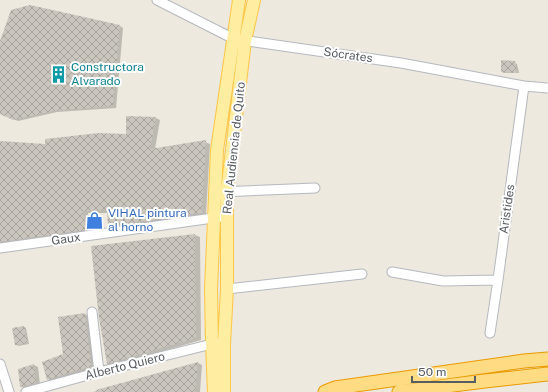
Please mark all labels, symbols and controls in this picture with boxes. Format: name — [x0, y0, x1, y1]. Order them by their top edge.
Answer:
street label: Sócrates — [323, 45, 373, 65]
place label: Constructora Alvarado — [71, 60, 144, 88]
building icon: Constructora Alvarado — [48, 64, 68, 84]
street label: Real Audiencia de Quito — [220, 81, 248, 215]
street label: Aristides — [497, 183, 517, 235]
place label: VIHAL pintura al horno — [108, 206, 187, 234]
shop icon: VIHAL pintura al horno — [85, 210, 105, 230]
street label: Gaux — [51, 230, 82, 248]
street label: Alberto Quiero — [84, 349, 167, 383]
scale bar — [412, 358, 475, 384]
text: 50 m — [418, 365, 446, 379]

